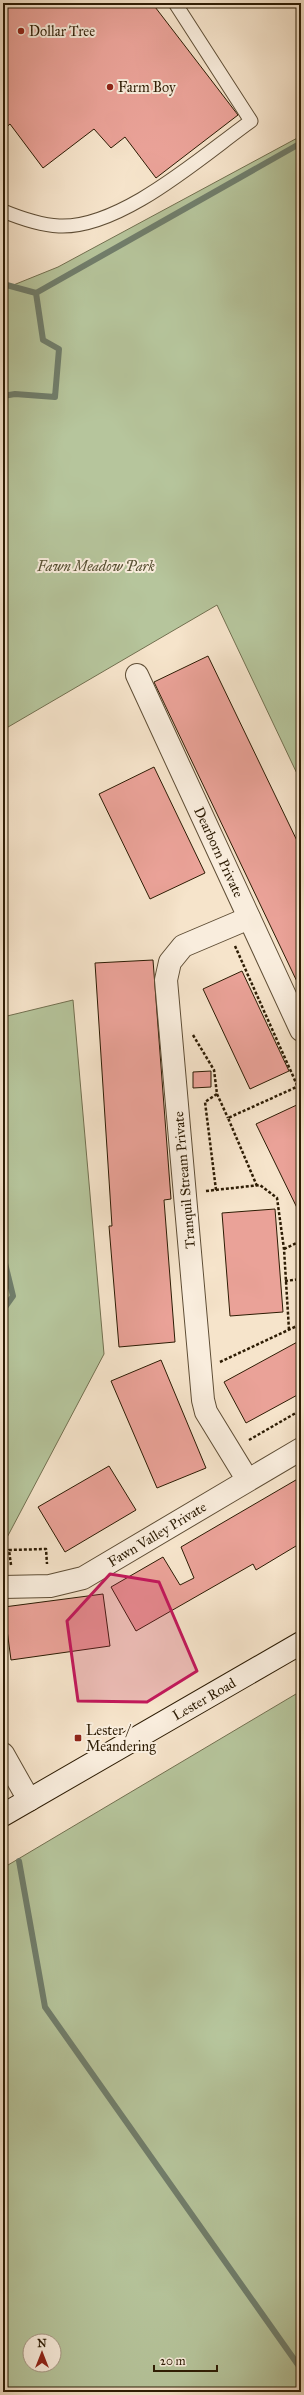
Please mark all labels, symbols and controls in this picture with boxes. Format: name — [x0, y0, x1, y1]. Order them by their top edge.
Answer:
place label: Dollar Tree — [29, 23, 95, 40]
marker: Dollar Tree — [16, 26, 26, 36]
place label: Farm Boy — [118, 79, 176, 96]
marker: Farm Boy — [105, 82, 115, 92]
park label: Fawn Meadow Park — [36, 558, 155, 575]
street label: Dearborn Private — [190, 804, 247, 900]
street label: Tranquil Stream Private — [170, 1110, 200, 1249]
street label: Fawn Valley Private — [105, 1498, 210, 1571]
street label: Lester Road — [170, 1675, 239, 1724]
place label: Lester / Meandering — [86, 1722, 156, 1755]
marker: Lester / Meandering — [73, 1733, 83, 1743]
north arrow — [22, 2333, 62, 2373]
text: N — [37, 2337, 47, 2350]
scale bar — [154, 2347, 217, 2373]
text: 20 m — [160, 2354, 186, 2368]

